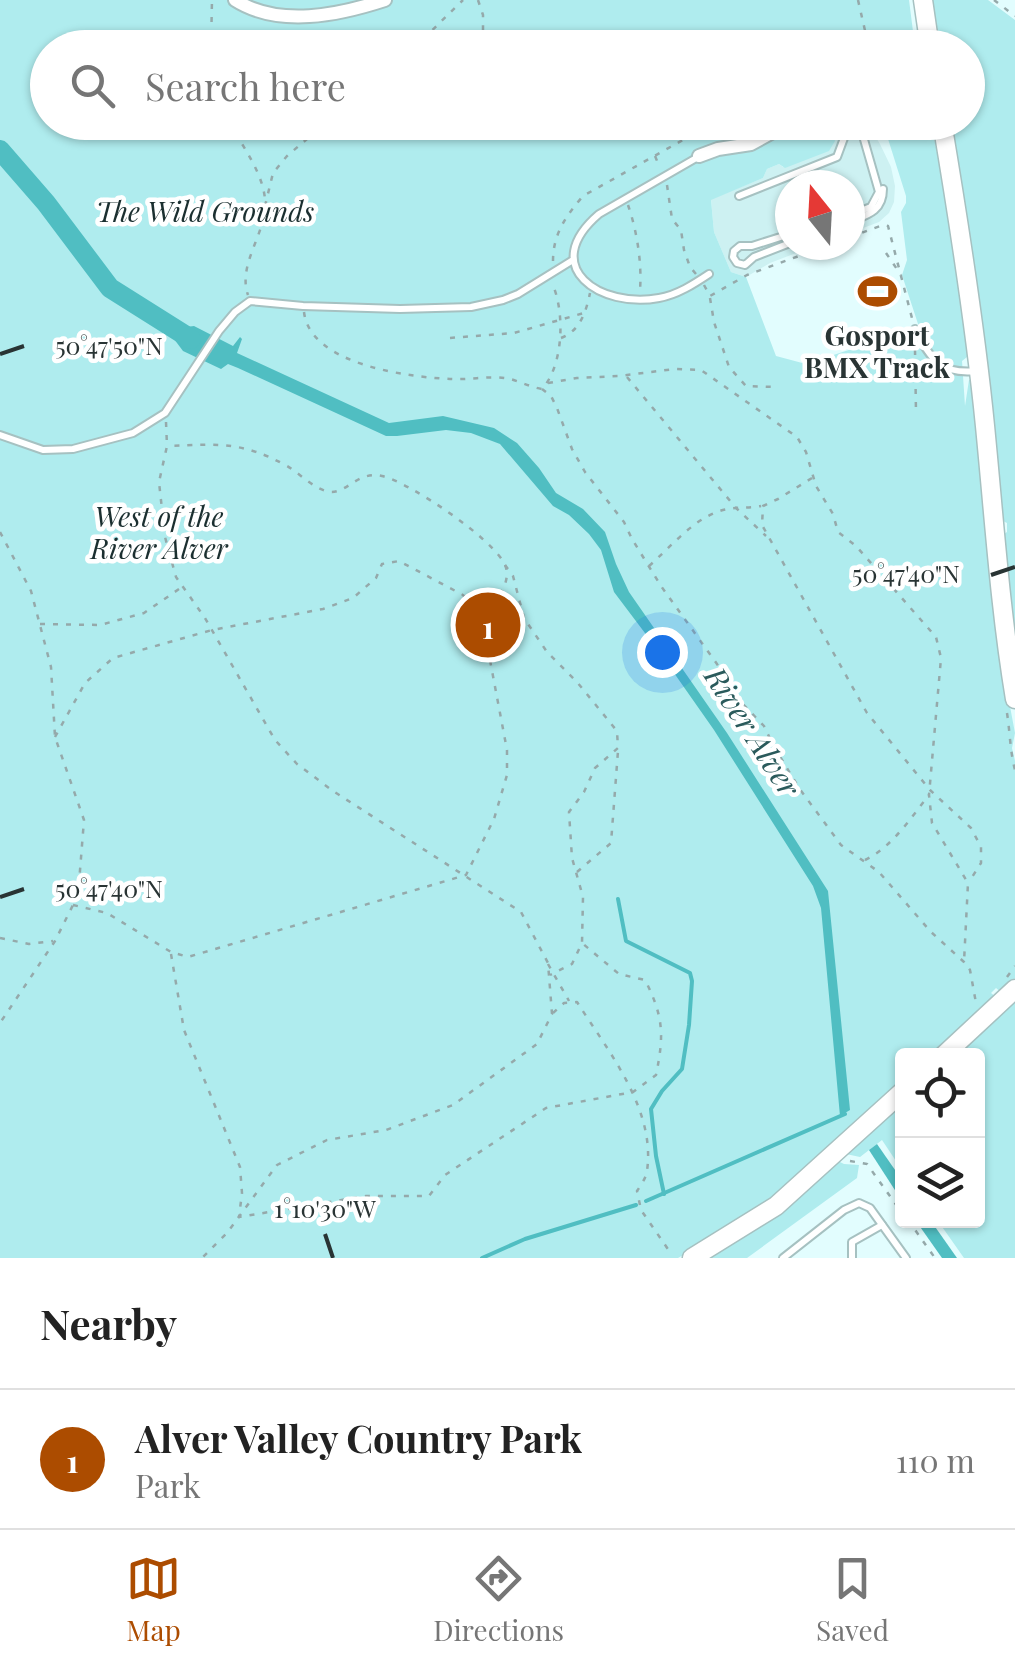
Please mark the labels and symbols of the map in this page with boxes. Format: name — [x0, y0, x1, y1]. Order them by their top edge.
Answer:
north arrow — [775, 170, 865, 260]
park label: The Wild Grounds — [96, 192, 314, 229]
sports icon: Gosport BMX Track — [856, 271, 898, 313]
place label: Gosport BMX Track — [804, 316, 951, 385]
text: 50°47'50"N — [55, 328, 163, 361]
park label: West of the River Alver — [89, 497, 229, 566]
text: 50°47'40"N — [852, 556, 960, 589]
pin: 1 — [456, 588, 520, 662]
your location — [637, 627, 688, 678]
water label: River Alver — [696, 658, 810, 805]
text: 50°47'40"N — [55, 871, 163, 904]
text: 1°10'30"W — [274, 1191, 376, 1224]

